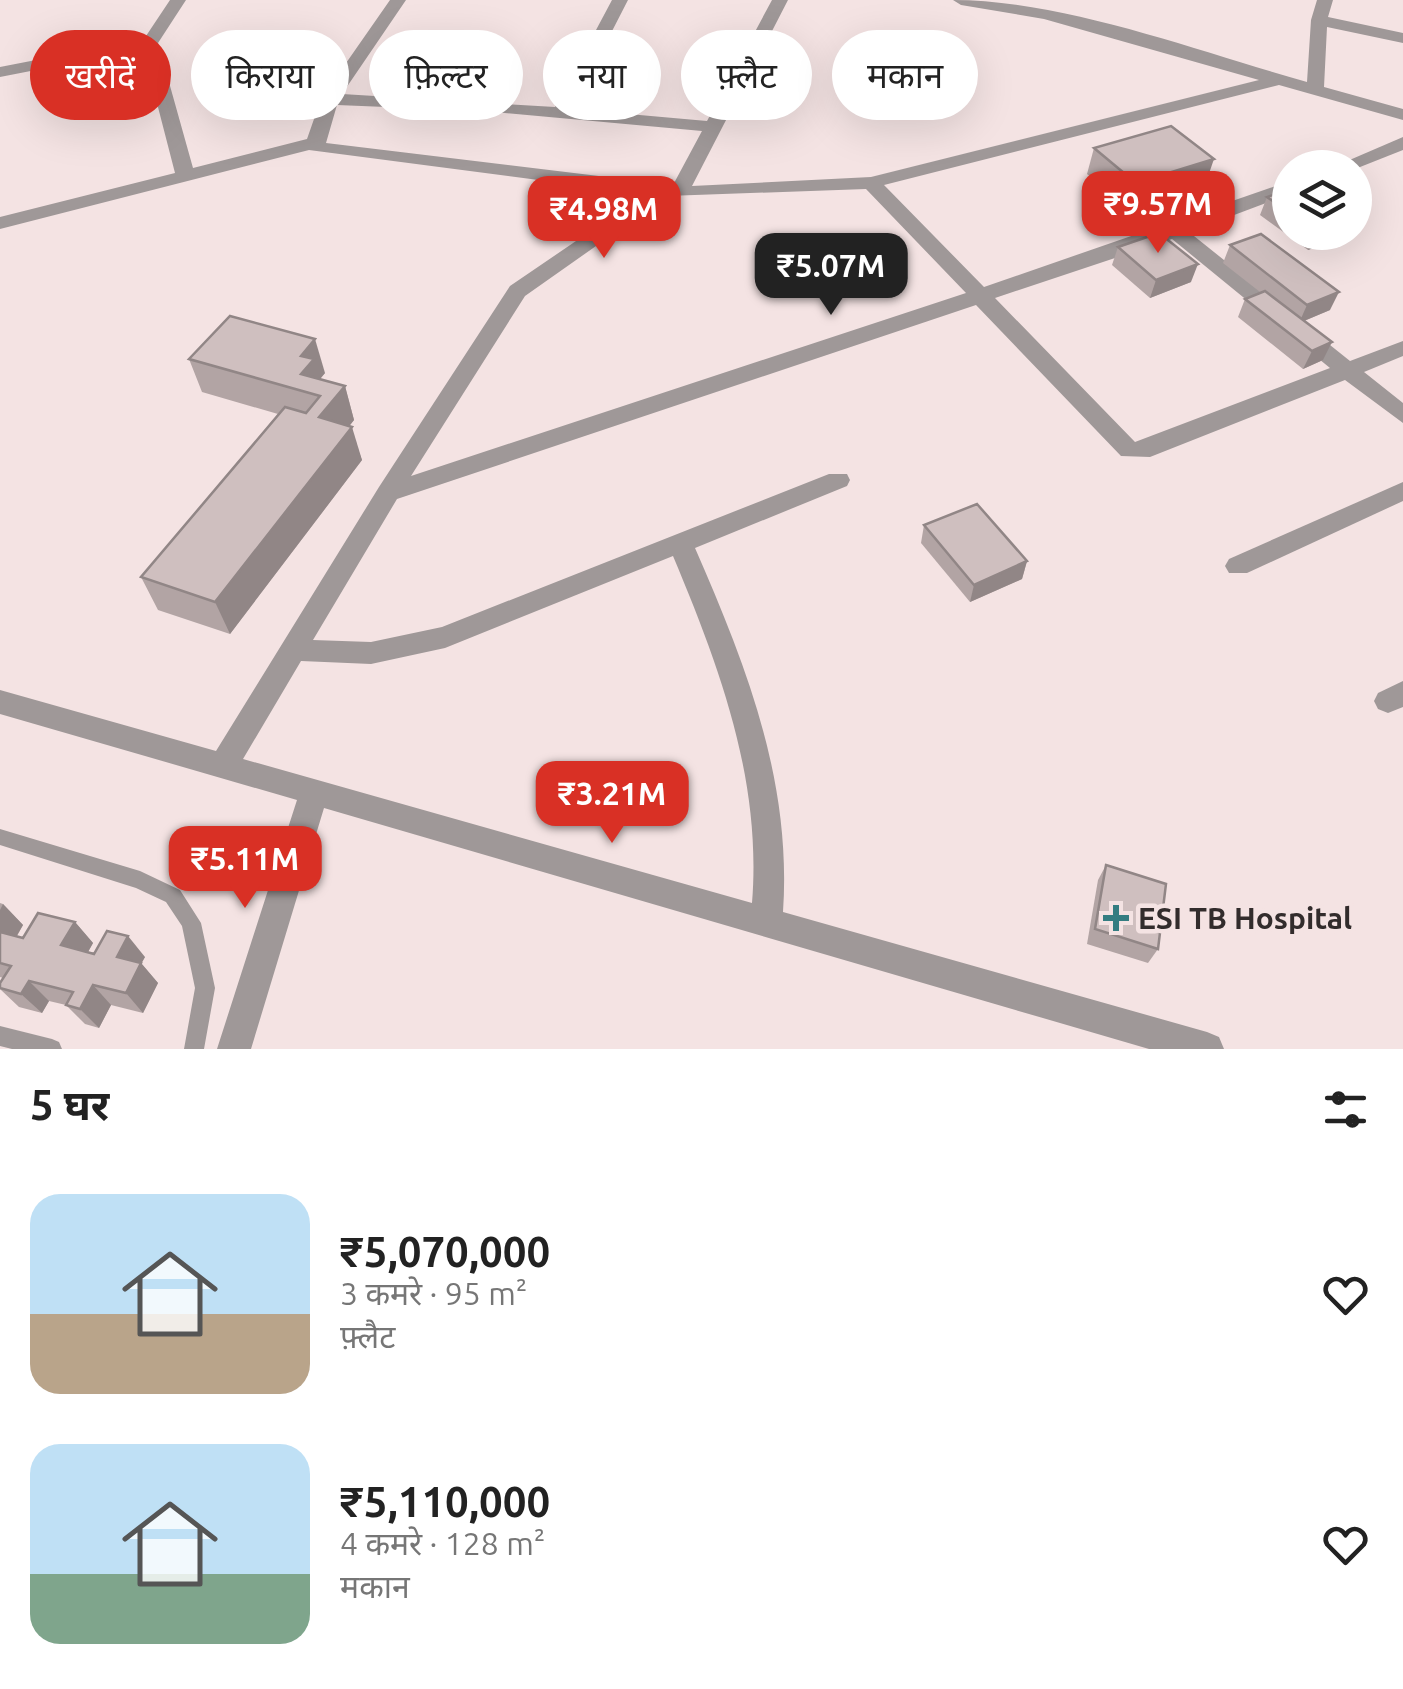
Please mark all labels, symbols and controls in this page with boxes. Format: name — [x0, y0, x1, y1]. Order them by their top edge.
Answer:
chip: खरीदें — [30, 30, 171, 120]
chip: किराया — [191, 30, 349, 120]
chip: फ़िल्टर — [369, 30, 523, 120]
chip: नया — [543, 30, 661, 120]
chip: फ़्लैट — [681, 30, 812, 120]
chip: मकान — [832, 30, 978, 120]
map controls — [1272, 150, 1372, 250]
button: layers — [1272, 150, 1372, 250]
pin: ₹9.57M — [1077, 171, 1239, 256]
pin: ₹4.98M — [523, 176, 685, 261]
text: ₹9.57M — [1104, 185, 1212, 221]
text: ₹4.98M — [550, 190, 658, 226]
pin: ₹5.07M — [750, 233, 912, 318]
text: ₹5.07M — [777, 247, 885, 283]
pin: ₹3.21M — [531, 761, 693, 846]
text: ₹3.21M — [558, 775, 666, 811]
pin: ₹5.11M — [164, 826, 326, 911]
text: ₹5.11M — [191, 840, 299, 876]
place label: ESI TB Hospital — [1138, 901, 1352, 935]
marker: ESI TB Hospital — [1103, 905, 1129, 931]
text: 5 घर — [30, 1081, 109, 1128]
icon: filters — [1318, 1082, 1373, 1137]
text: ₹5,070,000 — [340, 1228, 550, 1275]
icon: home — [110, 1234, 230, 1354]
icon: heart — [1318, 1267, 1373, 1322]
text: 3 कमरे · 95 m² — [340, 1275, 527, 1311]
text: फ़्लैट — [340, 1318, 395, 1354]
text: ₹5,110,000 — [340, 1478, 550, 1525]
icon: home — [110, 1484, 230, 1604]
icon: heart — [1318, 1517, 1373, 1572]
text: 4 कमरे · 128 m² — [340, 1525, 545, 1561]
text: मकान — [340, 1568, 410, 1604]

